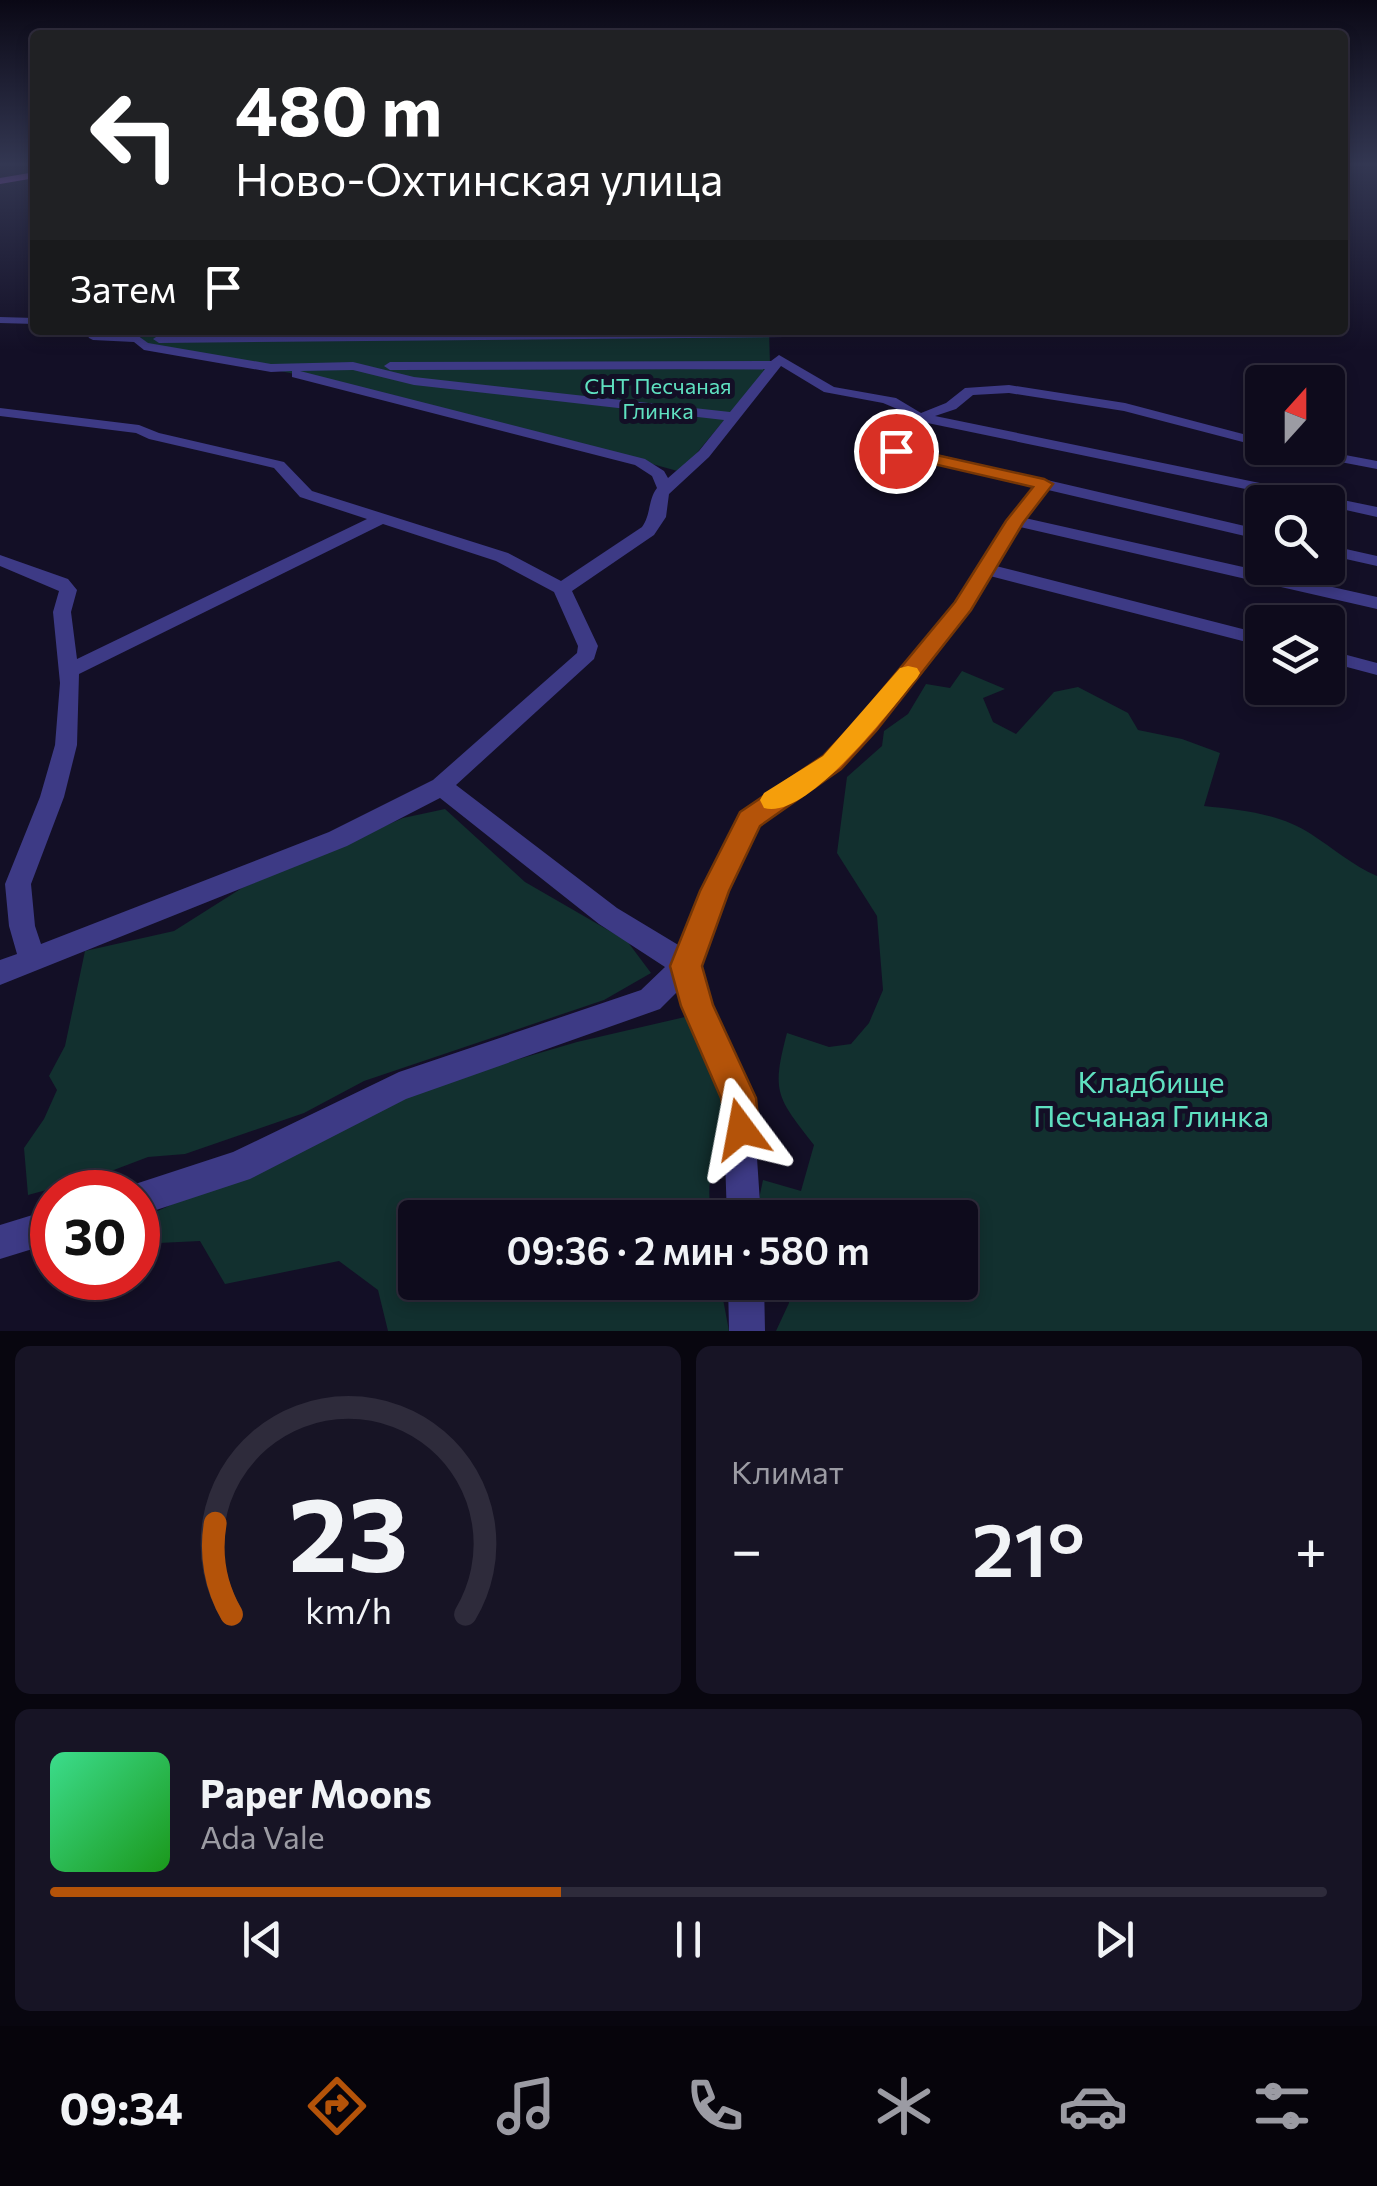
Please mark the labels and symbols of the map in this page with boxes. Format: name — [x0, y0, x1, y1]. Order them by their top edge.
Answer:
north arrow — [1245, 365, 1345, 465]
park label: СНТ Песчаная Глинка — [584, 372, 732, 424]
pin — [854, 409, 939, 494]
park label: Кладбище Песчаная Глинка — [1033, 1062, 1269, 1133]
position arrow — [689, 1077, 793, 1181]
speed limit sign: 30 — [30, 1170, 160, 1300]

